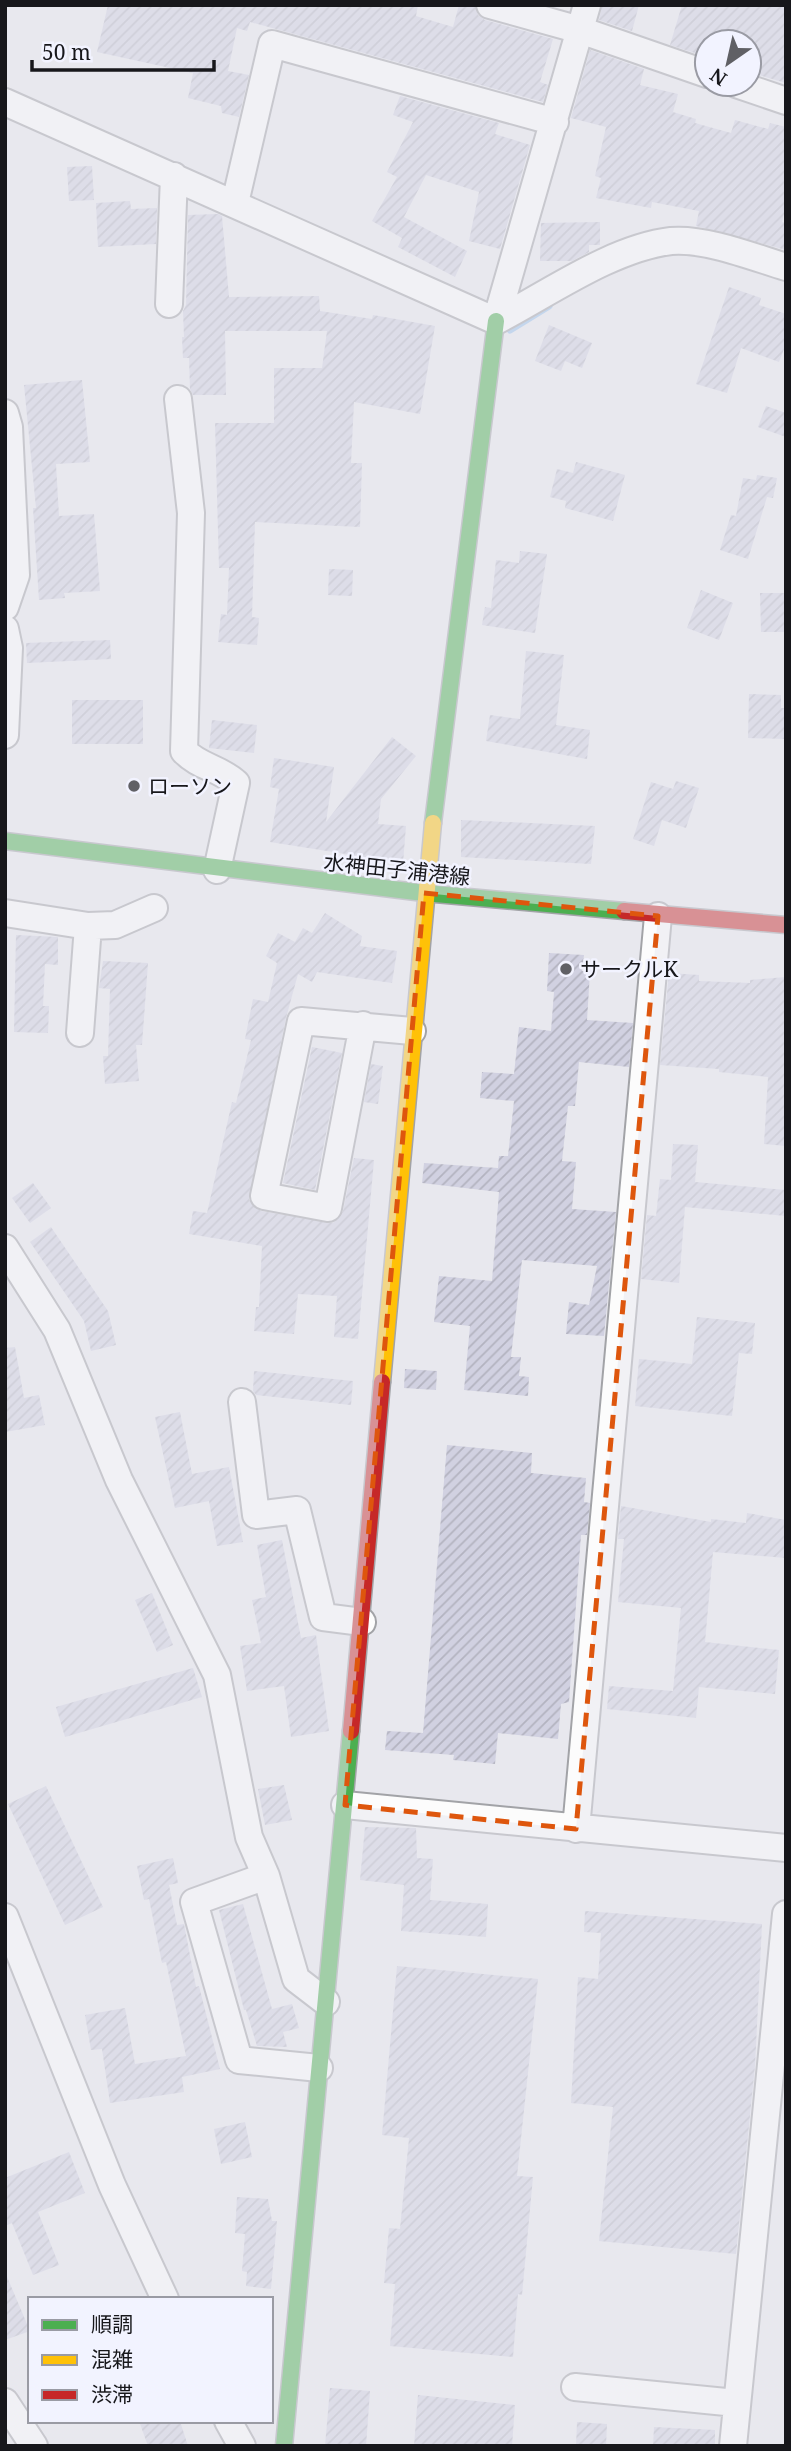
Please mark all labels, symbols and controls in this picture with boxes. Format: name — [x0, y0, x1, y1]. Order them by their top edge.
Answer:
scale bar — [32, 28, 214, 72]
north arrow — [693, 28, 763, 98]
text: 50 m — [42, 38, 91, 66]
text: N — [705, 62, 732, 92]
place label: ローソン — [148, 772, 232, 800]
marker: ローソン — [126, 778, 142, 794]
street label: 水神田子浦港線 — [322, 847, 472, 891]
place label: サークルK — [580, 955, 678, 983]
marker: サークルK — [558, 961, 574, 977]
legend — [28, 2297, 273, 2423]
text: 順調 — [91, 2310, 133, 2338]
text: 混雑 — [91, 2345, 133, 2373]
text: 渋滞 — [91, 2380, 133, 2408]

